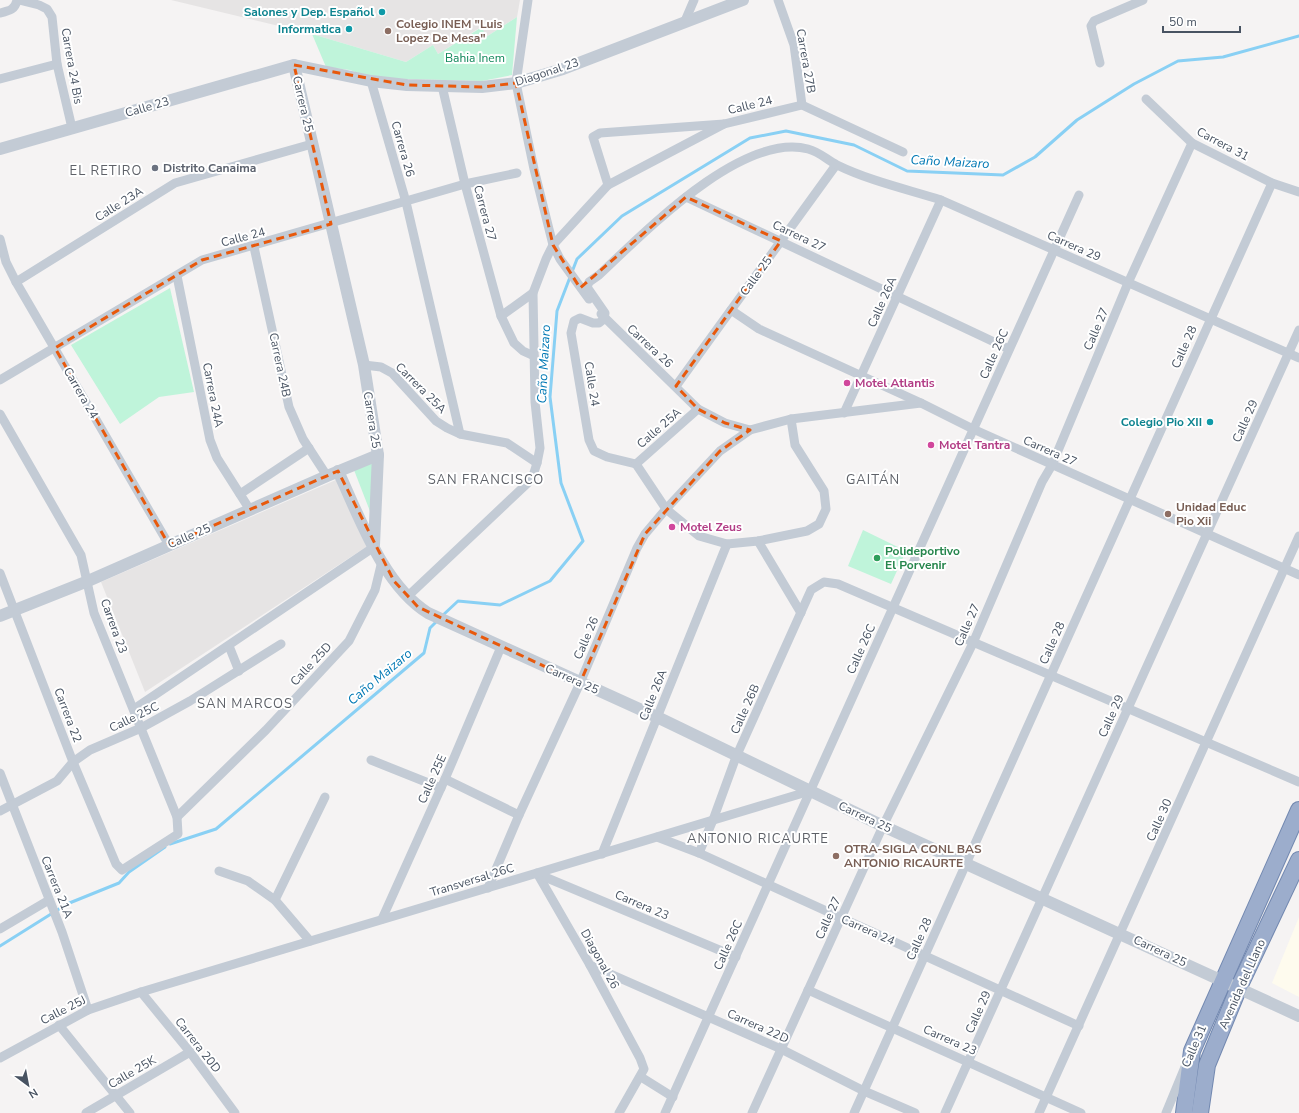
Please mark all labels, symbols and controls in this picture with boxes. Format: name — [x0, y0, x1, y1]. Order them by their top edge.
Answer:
place label: Salones y Dep. Español — [244, 4, 374, 20]
marker: Salones y Dep. Español — [377, 7, 387, 17]
scale bar — [1163, 8, 1240, 34]
text: 50 m — [1169, 14, 1197, 30]
place label: Colegio INEM "Luis Lopez De Mesa" — [396, 16, 503, 46]
place label: Informatica — [278, 21, 341, 37]
marker: Informatica — [344, 24, 354, 34]
marker: Colegio INEM "Luis Lopez De Mesa" — [383, 26, 393, 36]
street label: Carrera 24 Bis — [57, 27, 87, 106]
street label: Carrera 27B — [792, 27, 820, 95]
park label: Bahia Inem — [445, 50, 505, 66]
street label: Diagonal 23 — [513, 54, 581, 90]
street label: Carrera 25 — [289, 74, 317, 134]
street label: Calle 24 — [726, 92, 774, 118]
street label: Calle 23 — [123, 93, 171, 121]
street label: Carrera 26 — [387, 119, 419, 179]
street label: Carrera 31 — [1194, 124, 1252, 164]
water label: Caño Maizaro — [910, 151, 990, 173]
place label: Distrito Canaima — [163, 160, 256, 176]
district label: EL RETIRO — [70, 162, 142, 180]
marker: Distrito Canaima — [150, 163, 160, 173]
street label: Calle 23A — [92, 183, 146, 225]
street label: Carrera 27 — [470, 183, 500, 243]
street label: Carrera 27 — [770, 217, 828, 255]
street label: Calle 24 — [219, 223, 267, 251]
street label: Carrera 29 — [1045, 227, 1103, 265]
street label: Calle 25 — [736, 253, 776, 299]
street label: Calle 26A — [864, 274, 900, 330]
street label: Calle 27 — [1080, 305, 1112, 353]
street label: Carrera 26 — [624, 321, 676, 371]
street label: Calle 28 — [1168, 323, 1200, 371]
water label: Caño Maizaro — [533, 324, 555, 404]
street label: Calle 26C — [976, 326, 1012, 382]
street label: Carrera 24B — [265, 331, 295, 399]
street label: Carrera 25A — [392, 359, 450, 417]
street label: Calle 24 — [581, 360, 603, 408]
street label: Carrera 24A — [199, 361, 227, 429]
street label: Carrera 24 — [60, 364, 102, 422]
place label: Motel Atlantis — [855, 375, 935, 391]
marker: Motel Atlantis — [842, 378, 852, 388]
street label: Carrera 25 — [360, 390, 384, 450]
street label: Calle 29 — [1229, 397, 1261, 445]
street label: Calle 25A — [633, 404, 685, 452]
place label: Colegio Pio XII — [1121, 414, 1202, 430]
marker: Colegio Pio XII — [1205, 417, 1215, 427]
street label: Carrera 27 — [1021, 432, 1079, 470]
place label: Motel Tantra — [939, 437, 1010, 453]
marker: Motel Tantra — [926, 440, 936, 450]
district label: GAITÁN — [846, 470, 900, 489]
district label: SAN FRANCISCO — [428, 471, 544, 489]
place label: Unidad Educ Pio Xii — [1176, 499, 1246, 529]
marker: Unidad Educ Pio Xii — [1163, 509, 1173, 519]
place label: Motel Zeus — [680, 519, 742, 535]
street label: Calle 25 — [165, 520, 213, 552]
marker: Motel Zeus — [667, 522, 677, 532]
place label: Polideportivo El Porvenir — [885, 543, 960, 573]
marker: Polideportivo El Porvenir — [872, 553, 882, 563]
street label: Carrera 23 — [97, 596, 131, 656]
street label: Calle 27 — [951, 601, 983, 649]
street label: Calle 26 — [570, 614, 602, 662]
street label: Calle 28 — [1036, 619, 1068, 667]
street label: Calle 26C — [843, 621, 879, 677]
street label: Calle 25D — [287, 639, 335, 689]
water label: Caño Maizaro — [344, 645, 416, 709]
street label: Carrera 25 — [543, 660, 601, 698]
street label: Calle 26A — [635, 667, 671, 723]
street label: Calle 26B — [727, 681, 763, 737]
street label: Carrera 22 — [50, 685, 86, 745]
street label: Calle 29 — [1095, 692, 1127, 740]
district label: SAN MARCOS — [197, 695, 293, 713]
street label: Calle 25C — [107, 698, 161, 736]
street label: Calle 25E — [414, 752, 450, 806]
street label: Calle 30 — [1143, 796, 1175, 844]
street label: Carrera 25 — [836, 798, 894, 836]
district label: ANTONIO RICAURTE — [687, 830, 829, 848]
place label: OTRA-SIGLA CONL BAS ANTONIO RICAURTE — [844, 841, 982, 871]
marker: OTRA-SIGLA CONL BAS ANTONIO RICAURTE — [831, 851, 841, 861]
street label: Carrera 21A — [37, 853, 77, 921]
street label: Transversal 26C — [428, 860, 516, 900]
street label: Carrera 23 — [613, 886, 671, 924]
street label: Calle 27 — [812, 894, 844, 942]
street label: Carrera 24 — [839, 911, 897, 949]
street label: Calle 28 — [903, 915, 935, 963]
street label: Calle 26C — [710, 917, 746, 973]
street label: Diagonal 26 — [577, 926, 623, 992]
street label: Carrera 25 — [1131, 932, 1189, 970]
street label: Avenida del Llano — [1215, 936, 1269, 1032]
street label: Calle 29 — [962, 988, 994, 1036]
street label: Calle 25J — [38, 992, 88, 1028]
street label: Carrera 22D — [725, 1005, 792, 1047]
street label: Carrera 20D — [171, 1014, 225, 1076]
street label: Carrera 23 — [921, 1021, 979, 1059]
street label: Calle 31 — [1178, 1022, 1210, 1070]
street label: Calle 25K — [105, 1052, 159, 1092]
north arrow — [8, 1065, 48, 1105]
text: N — [26, 1085, 41, 1102]

